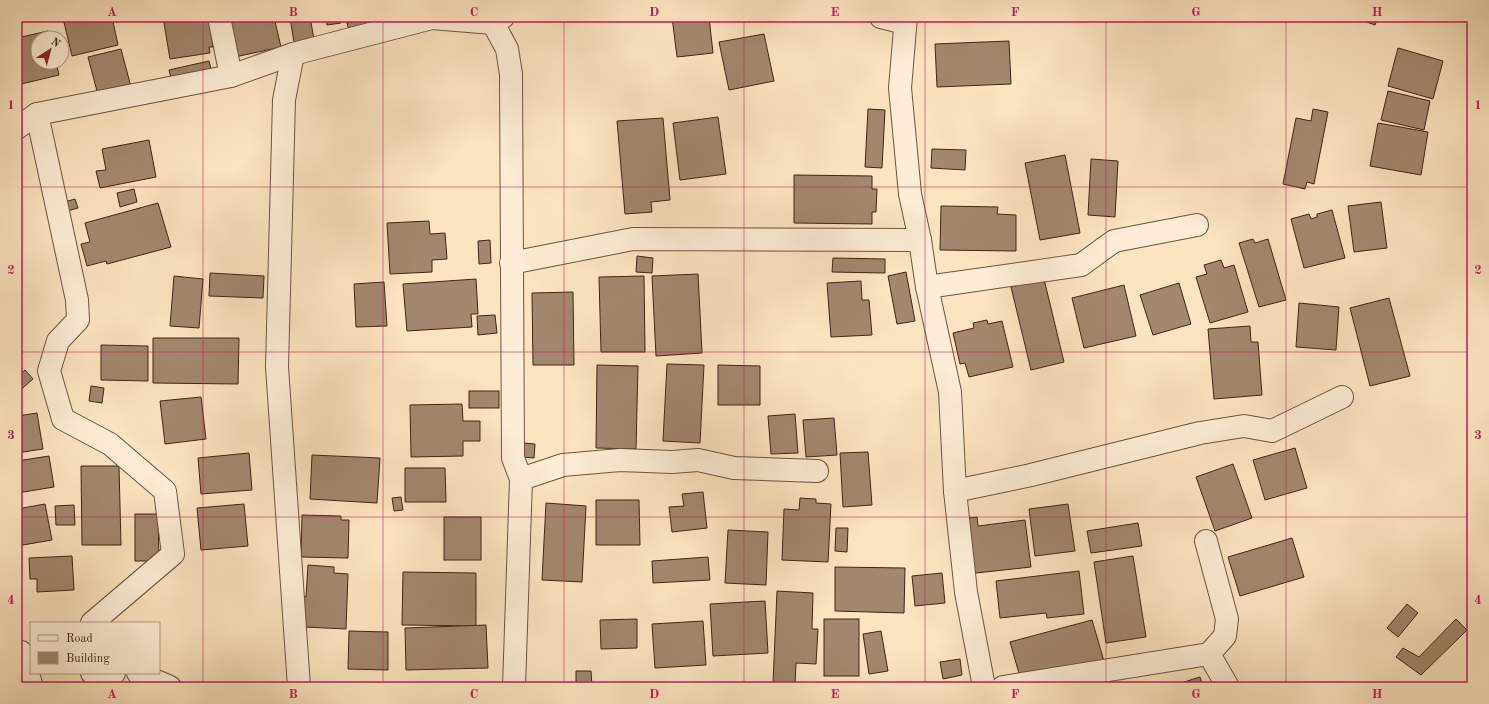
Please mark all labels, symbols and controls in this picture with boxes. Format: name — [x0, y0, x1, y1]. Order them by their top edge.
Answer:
text: A — [107, 6, 117, 19]
text: B — [288, 6, 298, 19]
text: C — [470, 6, 478, 19]
text: D — [649, 6, 659, 19]
text: E — [831, 6, 840, 19]
text: F — [1011, 6, 1020, 19]
text: G — [1191, 6, 1201, 19]
text: H — [1372, 6, 1383, 19]
north arrow — [30, 30, 70, 70]
text: N — [48, 36, 62, 50]
text: 1 — [7, 99, 15, 112]
text: 1 — [1474, 99, 1482, 112]
text: 2 — [7, 264, 15, 277]
text: 2 — [1474, 264, 1482, 277]
text: 3 — [7, 429, 15, 442]
text: 3 — [1474, 429, 1482, 442]
text: 4 — [7, 594, 15, 607]
text: 4 — [1474, 594, 1482, 607]
legend — [30, 622, 160, 674]
text: Road — [66, 633, 93, 645]
text: Building — [66, 653, 110, 665]
text: A — [107, 688, 117, 701]
text: B — [288, 688, 298, 701]
text: C — [470, 688, 478, 701]
text: D — [649, 688, 659, 701]
text: E — [831, 688, 840, 701]
text: F — [1011, 688, 1020, 701]
text: G — [1191, 688, 1201, 701]
text: H — [1372, 688, 1383, 701]

